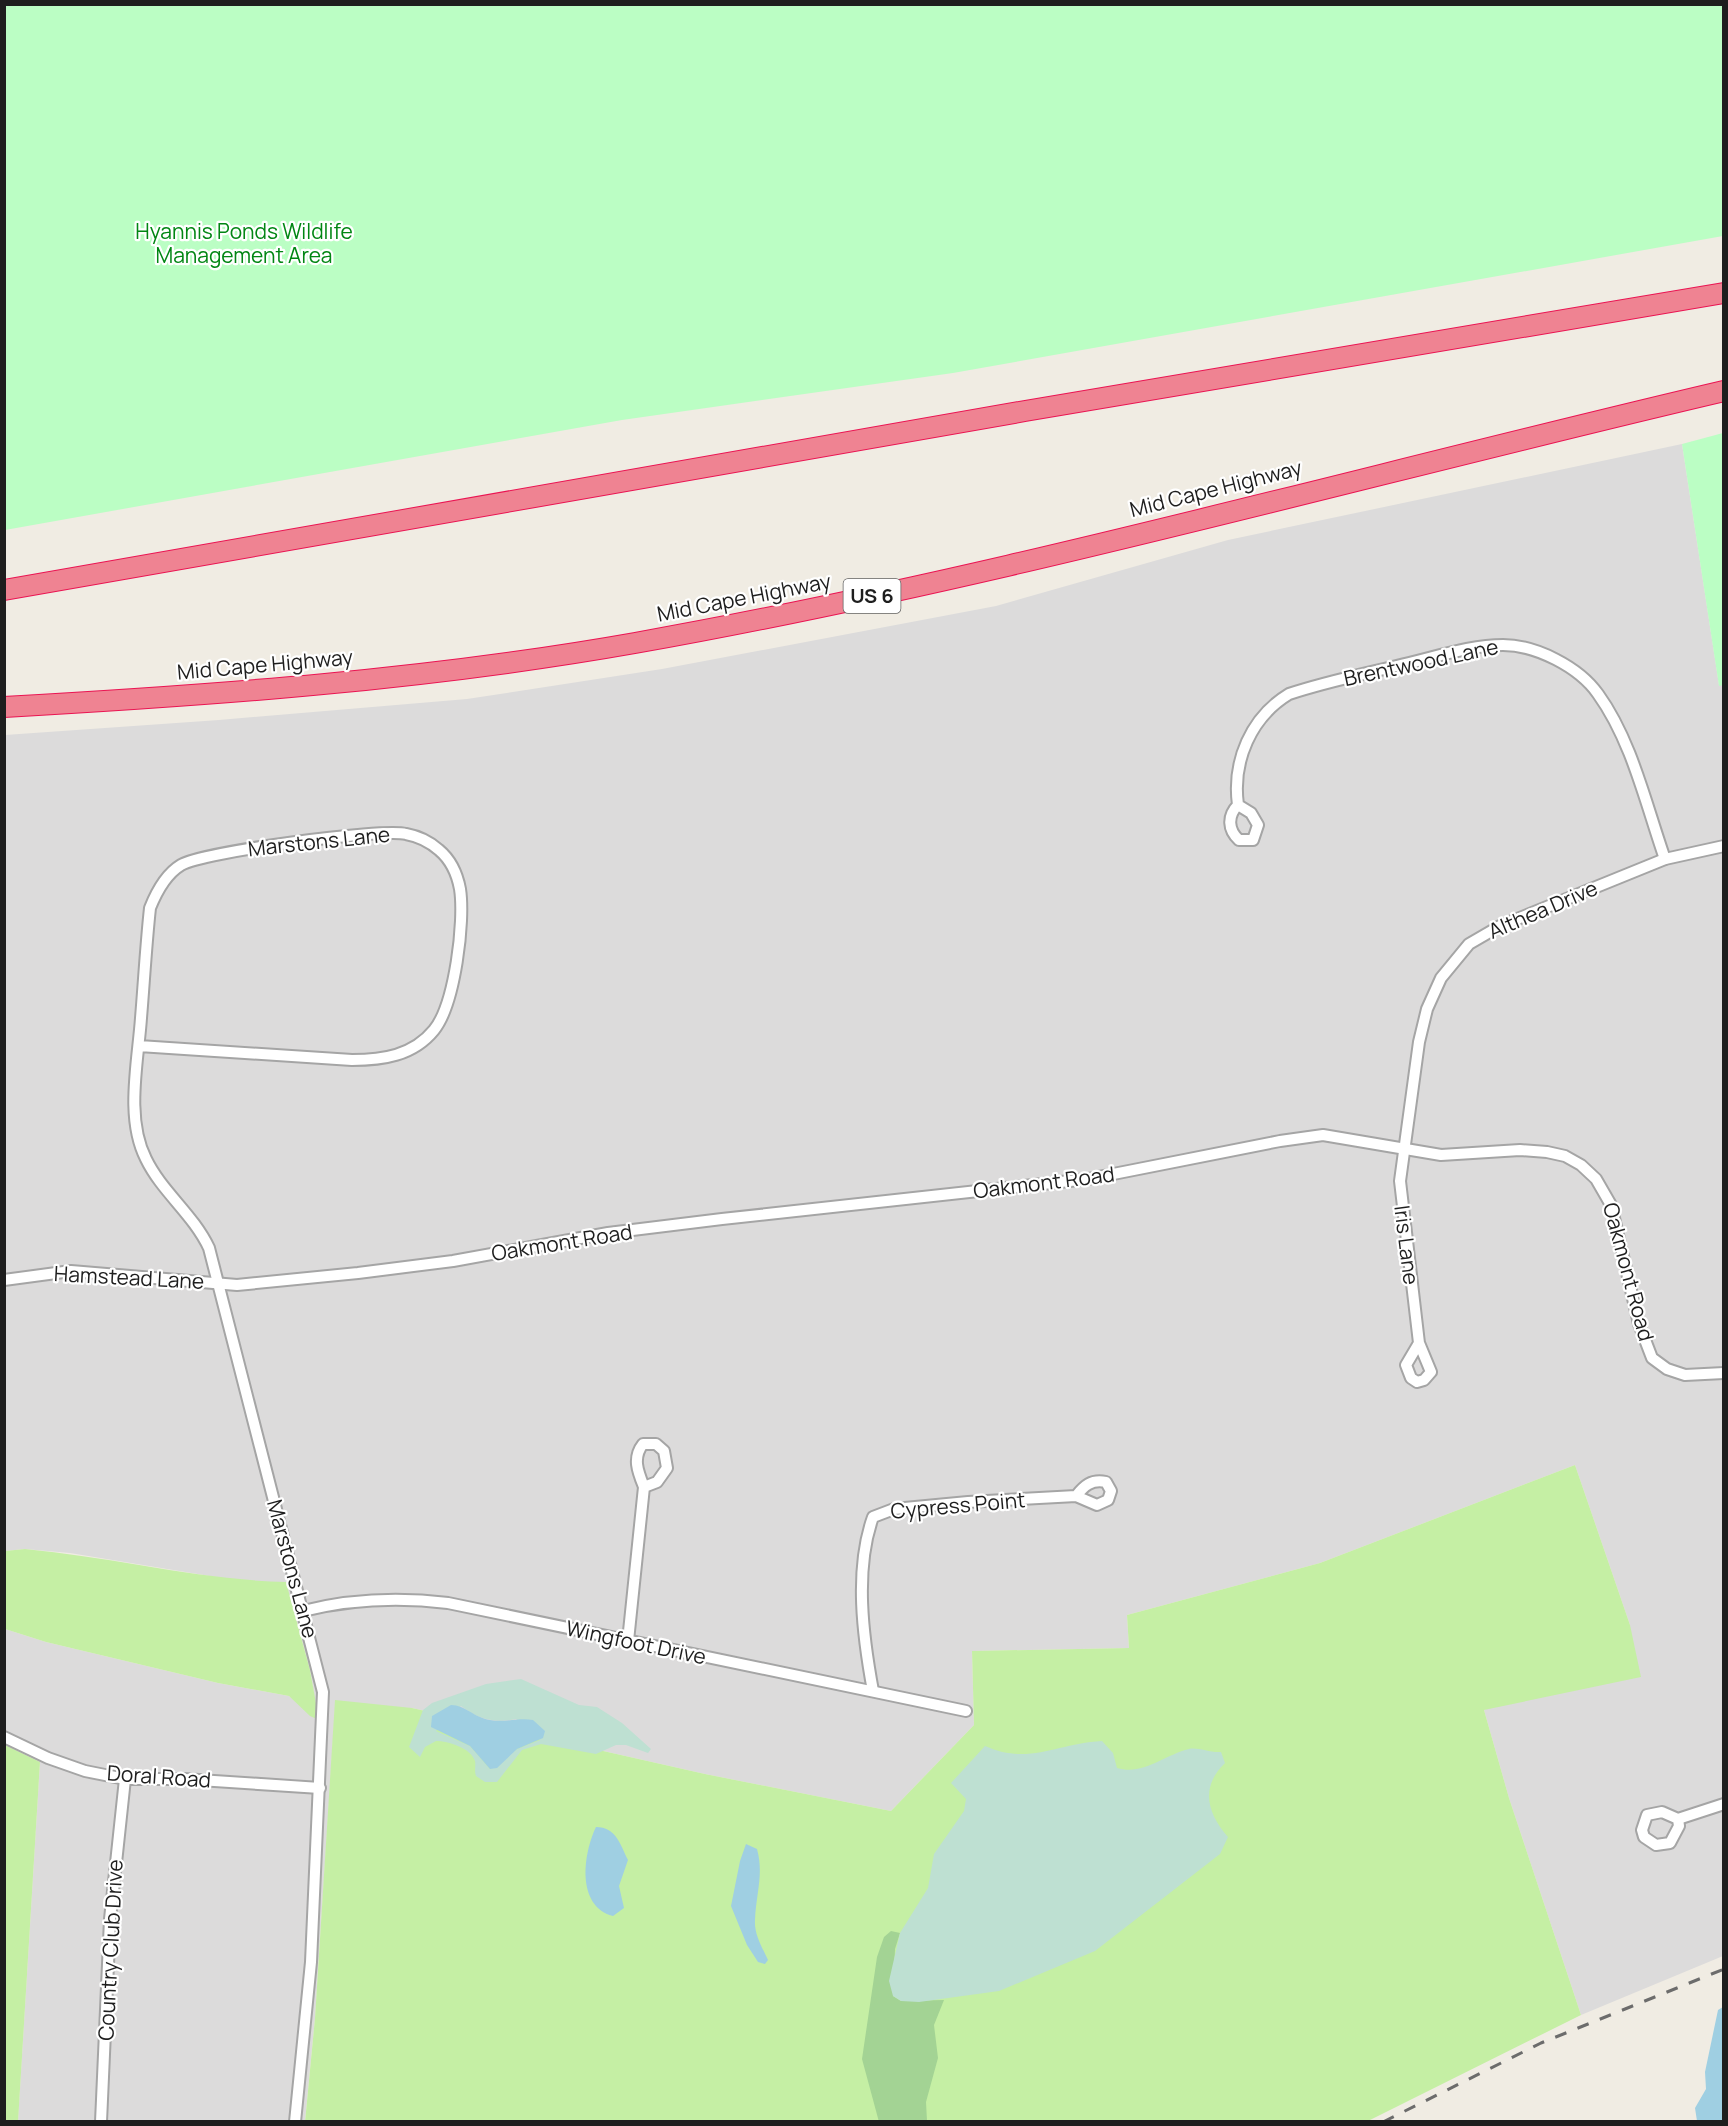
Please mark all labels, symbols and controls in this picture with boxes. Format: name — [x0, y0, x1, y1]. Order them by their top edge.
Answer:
park label: Hyannis Ponds Wildlife Management Area — [135, 217, 353, 269]
street label: Mid Cape Highway — [1127, 453, 1305, 523]
street label: Mid Cape Highway — [654, 566, 833, 628]
road number: US 6 — [844, 579, 900, 613]
street label: Brentwood Lane — [1341, 632, 1501, 692]
street label: Mid Cape Highway — [176, 642, 354, 686]
street label: Marstons Lane — [246, 820, 391, 862]
street label: Althea Drive — [1484, 874, 1602, 945]
street label: Oakmont Road — [972, 1159, 1116, 1205]
street label: Oakmont Road — [1597, 1199, 1661, 1344]
street label: Iris Lane — [1388, 1204, 1426, 1286]
street label: Oakmont Road — [489, 1217, 634, 1267]
street label: Hamstead Lane — [53, 1259, 205, 1295]
street label: Cypress Point — [889, 1485, 1027, 1525]
street label: Marstons Lane — [261, 1496, 325, 1641]
street label: Wingfoot Drive — [564, 1614, 709, 1671]
street label: Doral Road — [106, 1758, 212, 1794]
street label: Country Club Drive — [91, 1859, 129, 2041]

